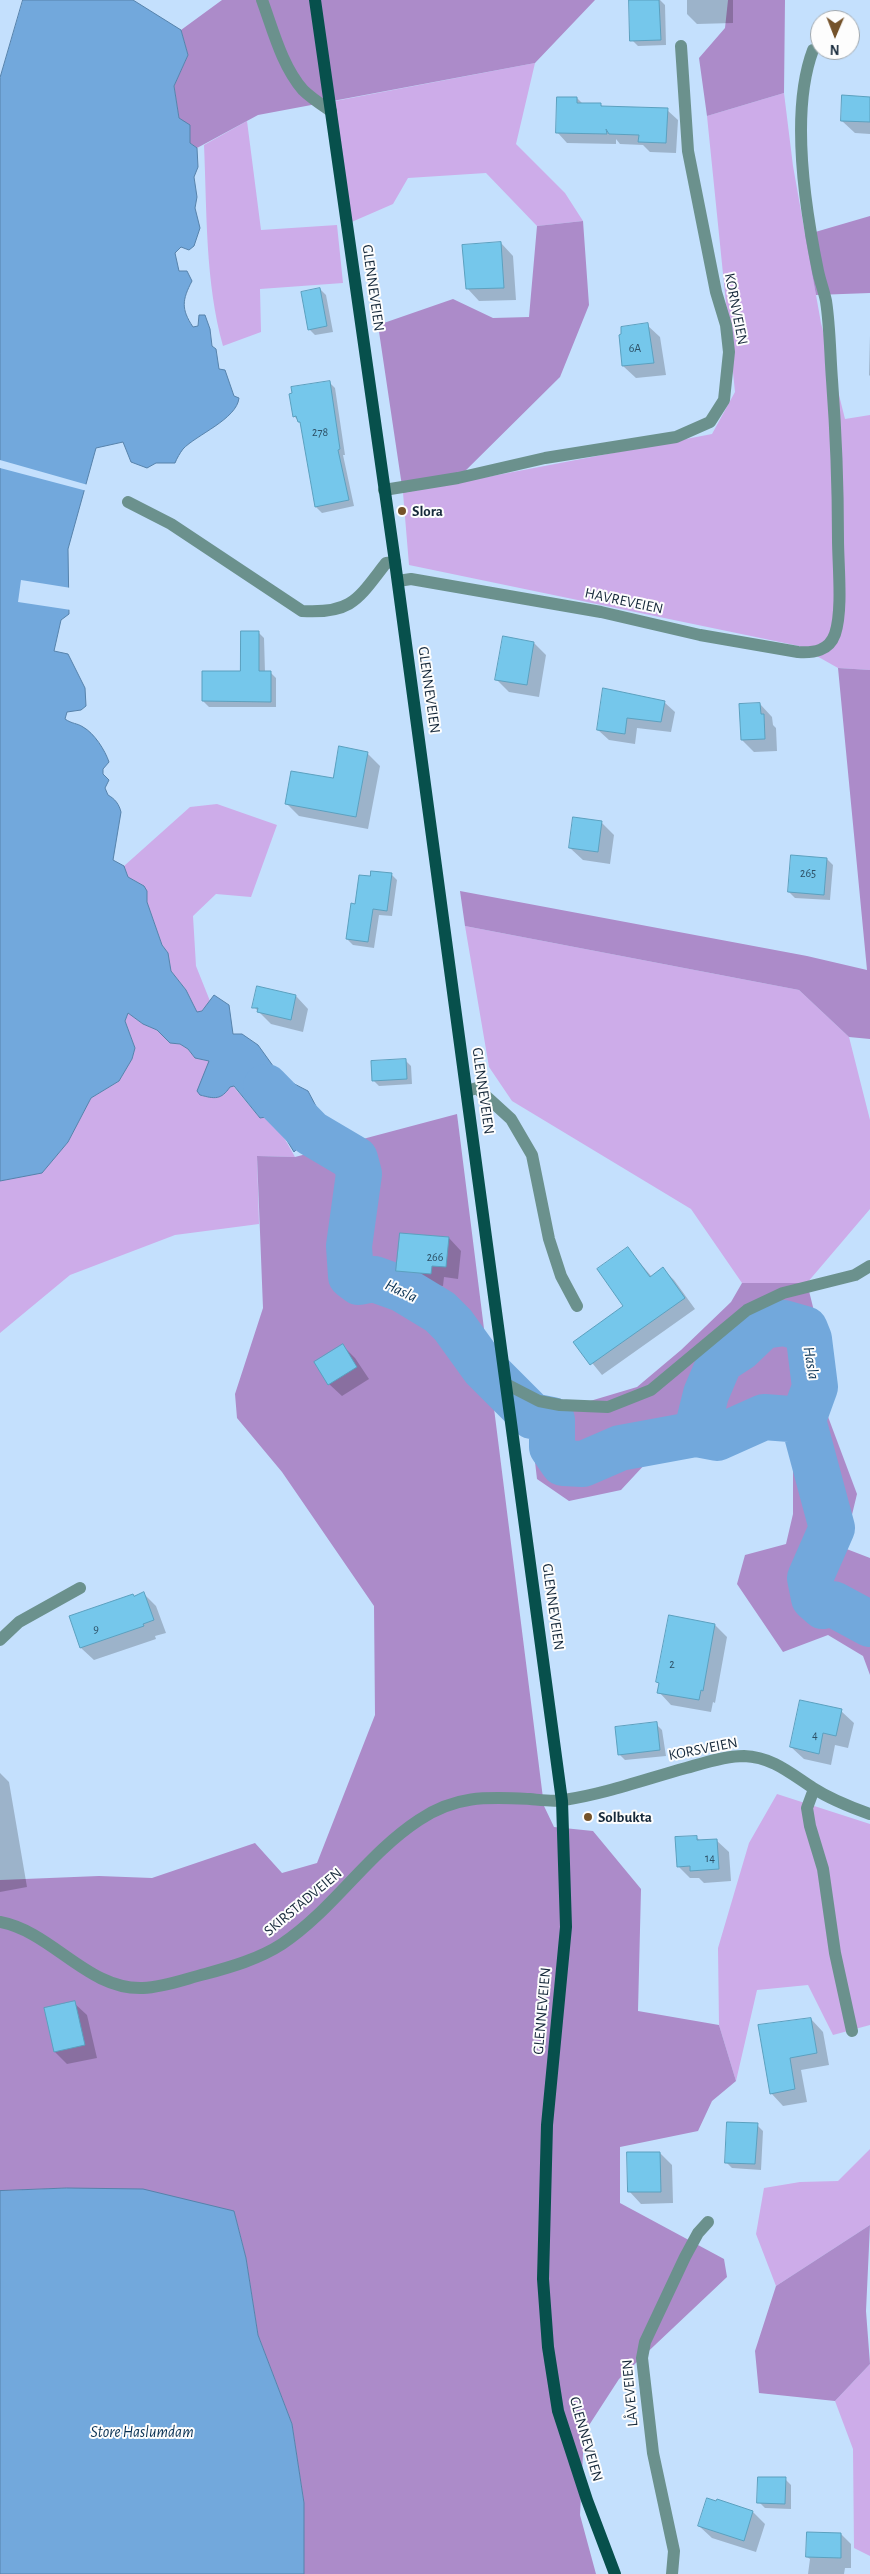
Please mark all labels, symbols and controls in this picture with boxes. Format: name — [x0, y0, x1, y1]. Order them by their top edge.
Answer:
north arrow — [810, 10, 860, 60]
text: N — [830, 42, 840, 56]
street label: GLENNEVEIEN — [358, 243, 388, 333]
street label: KORNVEIEN — [720, 272, 752, 346]
house number: 6A — [629, 341, 641, 355]
house number: 278 — [312, 425, 328, 439]
place label: Slora — [412, 502, 443, 520]
marker: Slora — [396, 505, 408, 517]
street label: HAVREVEIEN — [583, 584, 665, 618]
street label: GLENNEVEIEN — [414, 645, 444, 735]
house number: 265 — [800, 866, 816, 880]
street label: GLENNEVEIEN — [468, 1046, 498, 1136]
house number: 266 — [427, 1250, 443, 1264]
water label: Hasla — [382, 1275, 420, 1307]
water label: Hasla — [799, 1345, 823, 1381]
street label: GLENNEVEIEN — [538, 1562, 568, 1652]
house number: 9 — [93, 1622, 99, 1636]
house number: 2 — [669, 1657, 675, 1671]
house number: 4 — [812, 1728, 818, 1742]
street label: KORSVEIEN — [667, 1733, 739, 1765]
place label: Solbukta — [598, 1808, 652, 1826]
marker: Solbukta — [582, 1811, 594, 1823]
house number: 14 — [705, 1851, 715, 1865]
street label: SKIRSTADVEIEN — [260, 1864, 346, 1940]
street label: GLENNEVEIEN — [529, 1967, 555, 2055]
street label: LÅVEVEIEN — [618, 2359, 642, 2427]
street label: GLENNEVEIEN — [565, 2395, 607, 2483]
water label: Store Haslumdam — [90, 2422, 194, 2442]

